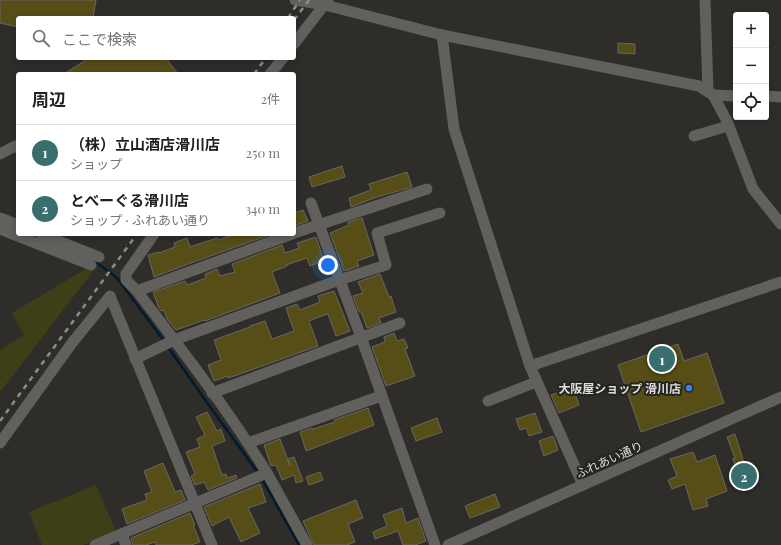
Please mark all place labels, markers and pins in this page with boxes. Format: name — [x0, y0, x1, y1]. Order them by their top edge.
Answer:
pin: 1 — [649, 344, 675, 374]
place label: 大阪屋ショップ 滑川店 — [558, 380, 681, 396]
marker: 大阪屋ショップ 滑川店 — [684, 383, 694, 393]
pin: 2 — [731, 461, 757, 491]

